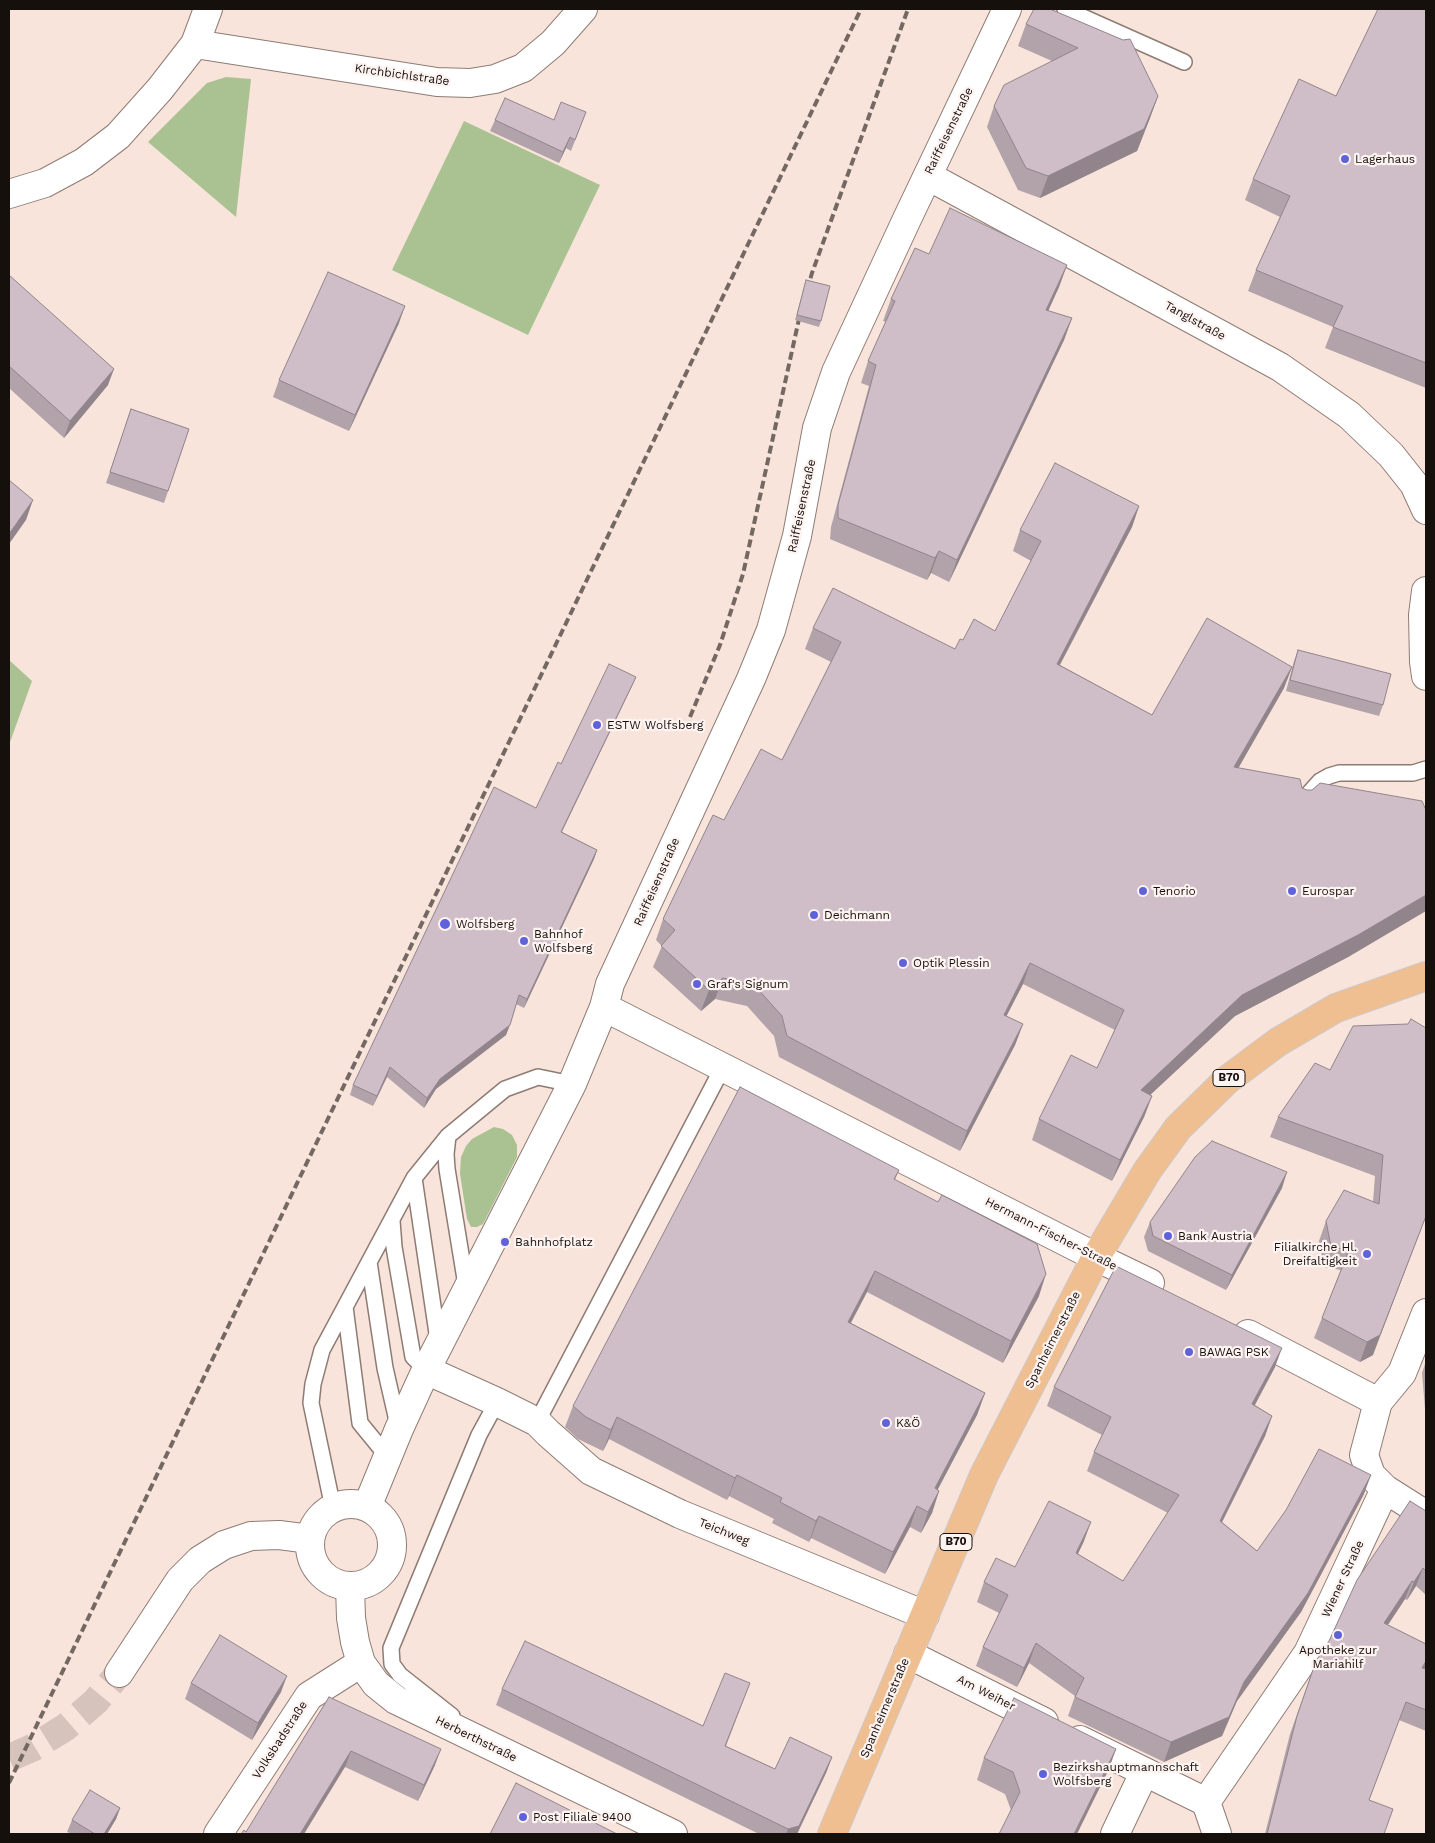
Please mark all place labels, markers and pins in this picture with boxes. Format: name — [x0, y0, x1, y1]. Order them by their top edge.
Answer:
place label: Lagerhaus — [1355, 152, 1415, 166]
marker: Lagerhaus — [1339, 153, 1351, 165]
place label: ESTW Wolfsberg — [607, 718, 703, 732]
marker: ESTW Wolfsberg — [591, 719, 603, 731]
place label: Tenorio — [1153, 884, 1196, 898]
place label: Eurospar — [1302, 884, 1354, 898]
marker: Tenorio — [1137, 885, 1149, 897]
marker: Eurospar — [1286, 885, 1298, 897]
place label: Deichmann — [824, 908, 890, 922]
marker: Deichmann — [808, 909, 820, 921]
marker: Wolfsberg — [438, 917, 452, 931]
place label: Wolfsberg — [456, 917, 514, 931]
place label: Bahnhof Wolfsberg — [534, 927, 592, 955]
marker: Bahnhof Wolfsberg — [518, 935, 530, 947]
place label: Optik Plessin — [913, 956, 990, 970]
marker: Optik Plessin — [897, 957, 909, 969]
place label: Graf's Signum — [707, 977, 788, 991]
marker: Graf's Signum — [691, 978, 703, 990]
place label: Bank Austria — [1178, 1229, 1252, 1243]
marker: Bank Austria — [1162, 1230, 1174, 1242]
place label: Bahnhofplatz — [515, 1235, 593, 1249]
marker: Bahnhofplatz — [499, 1236, 511, 1248]
place label: Filialkirche Hl. Dreifaltigkeit — [1274, 1240, 1357, 1268]
marker: Filialkirche Hl. Dreifaltigkeit — [1361, 1248, 1373, 1260]
place label: BAWAG PSK — [1199, 1345, 1269, 1359]
marker: BAWAG PSK — [1183, 1346, 1195, 1358]
place label: K&Ö — [896, 1416, 920, 1430]
marker: K&Ö — [880, 1417, 892, 1429]
marker: Apotheke zur Mariahilf — [1332, 1629, 1344, 1641]
place label: Apotheke zur Mariahilf — [1299, 1643, 1377, 1671]
place label: Bezirkshauptmannschaft Wolfsberg — [1053, 1760, 1199, 1788]
marker: Bezirkshauptmannschaft Wolfsberg — [1037, 1768, 1049, 1780]
place label: Post Filiale 9400 — [533, 1810, 631, 1824]
marker: Post Filiale 9400 — [517, 1811, 529, 1823]

